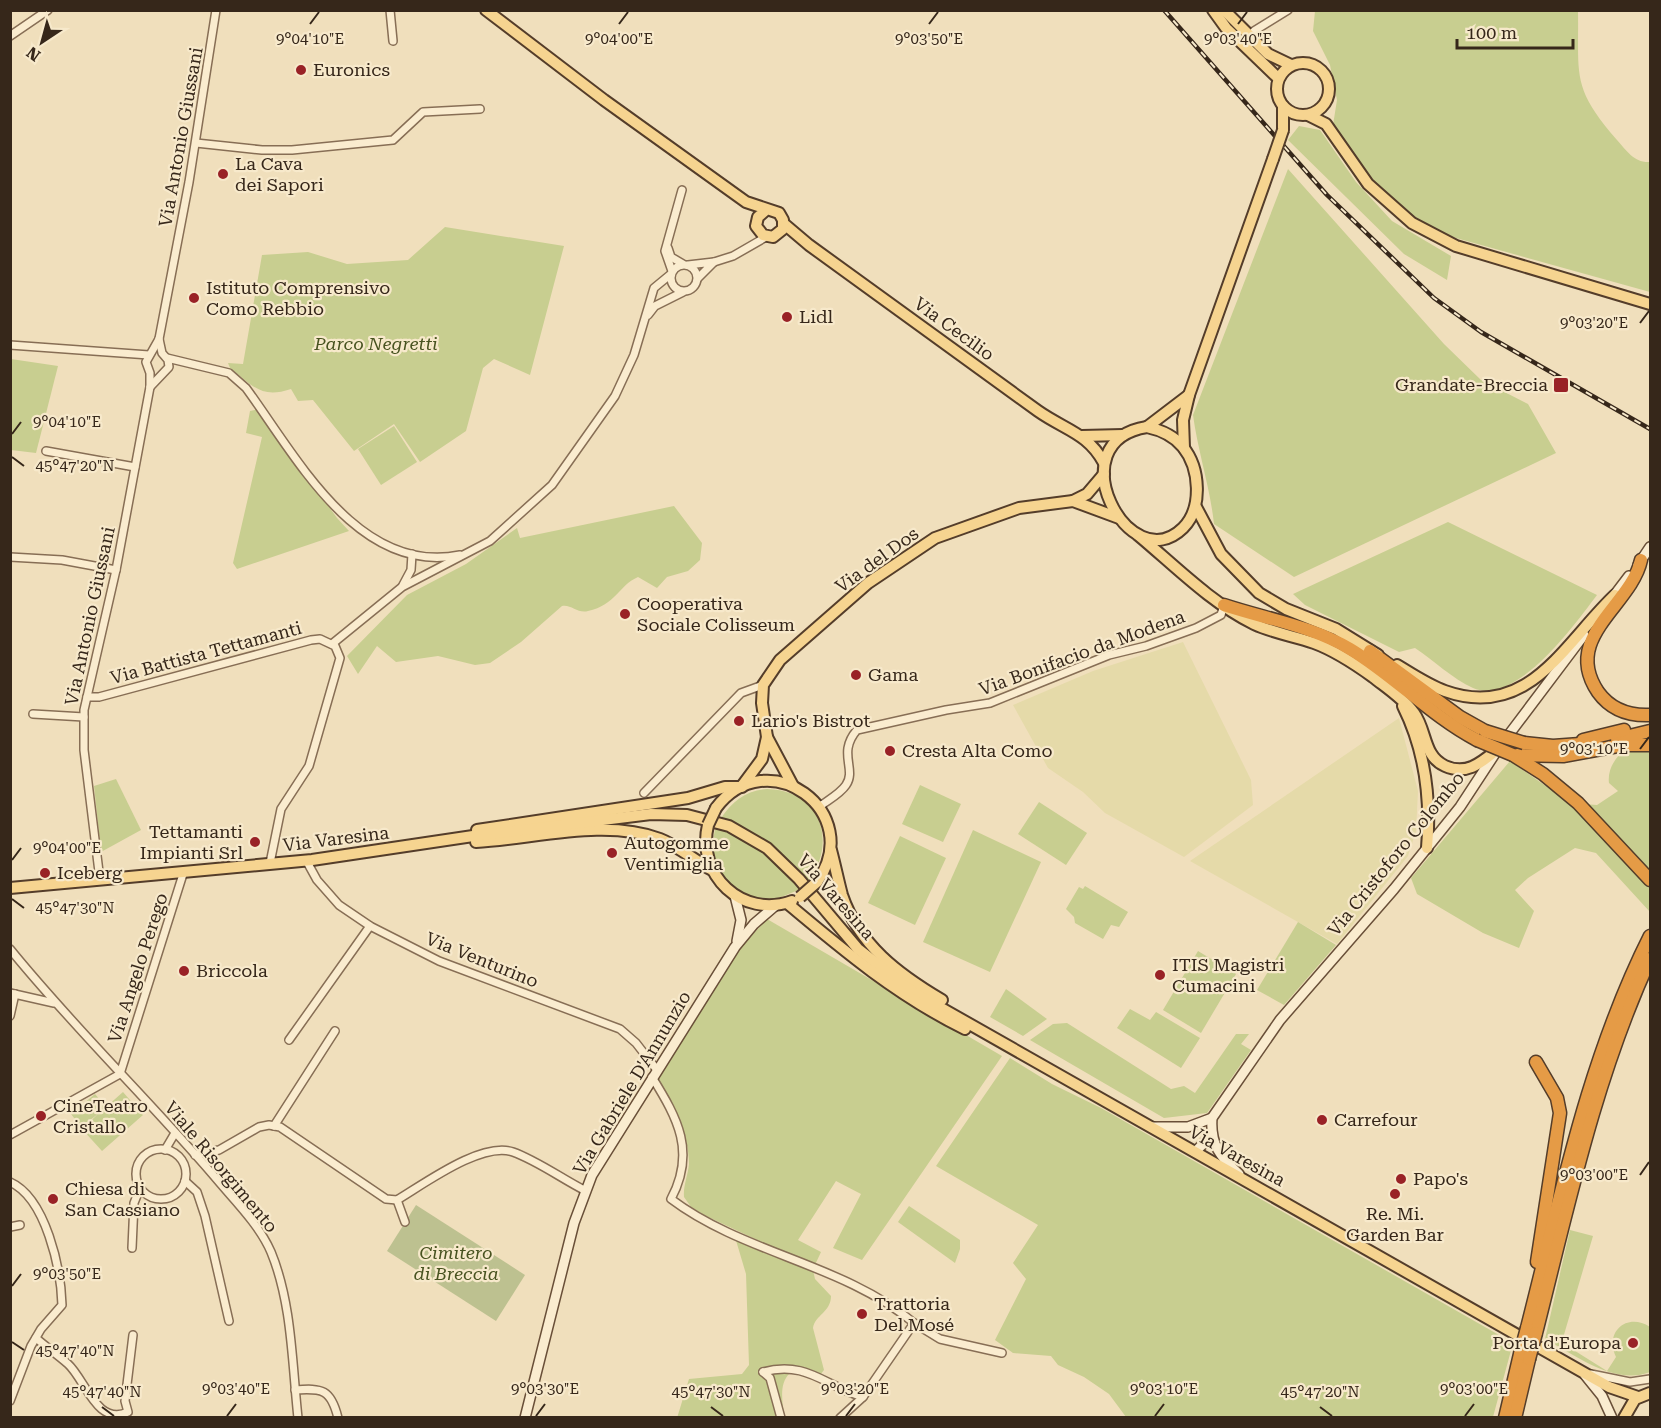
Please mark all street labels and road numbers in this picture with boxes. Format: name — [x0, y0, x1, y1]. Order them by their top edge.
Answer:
street label: Via Antonio Giussani — [154, 45, 207, 229]
street label: Via Cecilio — [910, 293, 998, 365]
street label: Via del Dos — [831, 522, 922, 597]
street label: Via Antonio Giussani — [60, 524, 119, 707]
street label: Via Bonifacio da Modena — [976, 605, 1188, 700]
street label: Via Battista Tettamanti — [108, 617, 304, 688]
street label: Via Cristoforo Colombo — [1323, 767, 1468, 940]
street label: Via Varesina — [282, 822, 390, 855]
street label: Via Varesina — [793, 850, 879, 944]
street label: Via Angelo Perego — [103, 890, 172, 1045]
street label: Via Venturino — [423, 927, 542, 992]
street label: Via Gabriele D'Annunzio — [568, 987, 695, 1178]
street label: Viale Risorgimento — [160, 1097, 282, 1236]
street label: Via Varesina — [1186, 1121, 1289, 1191]

